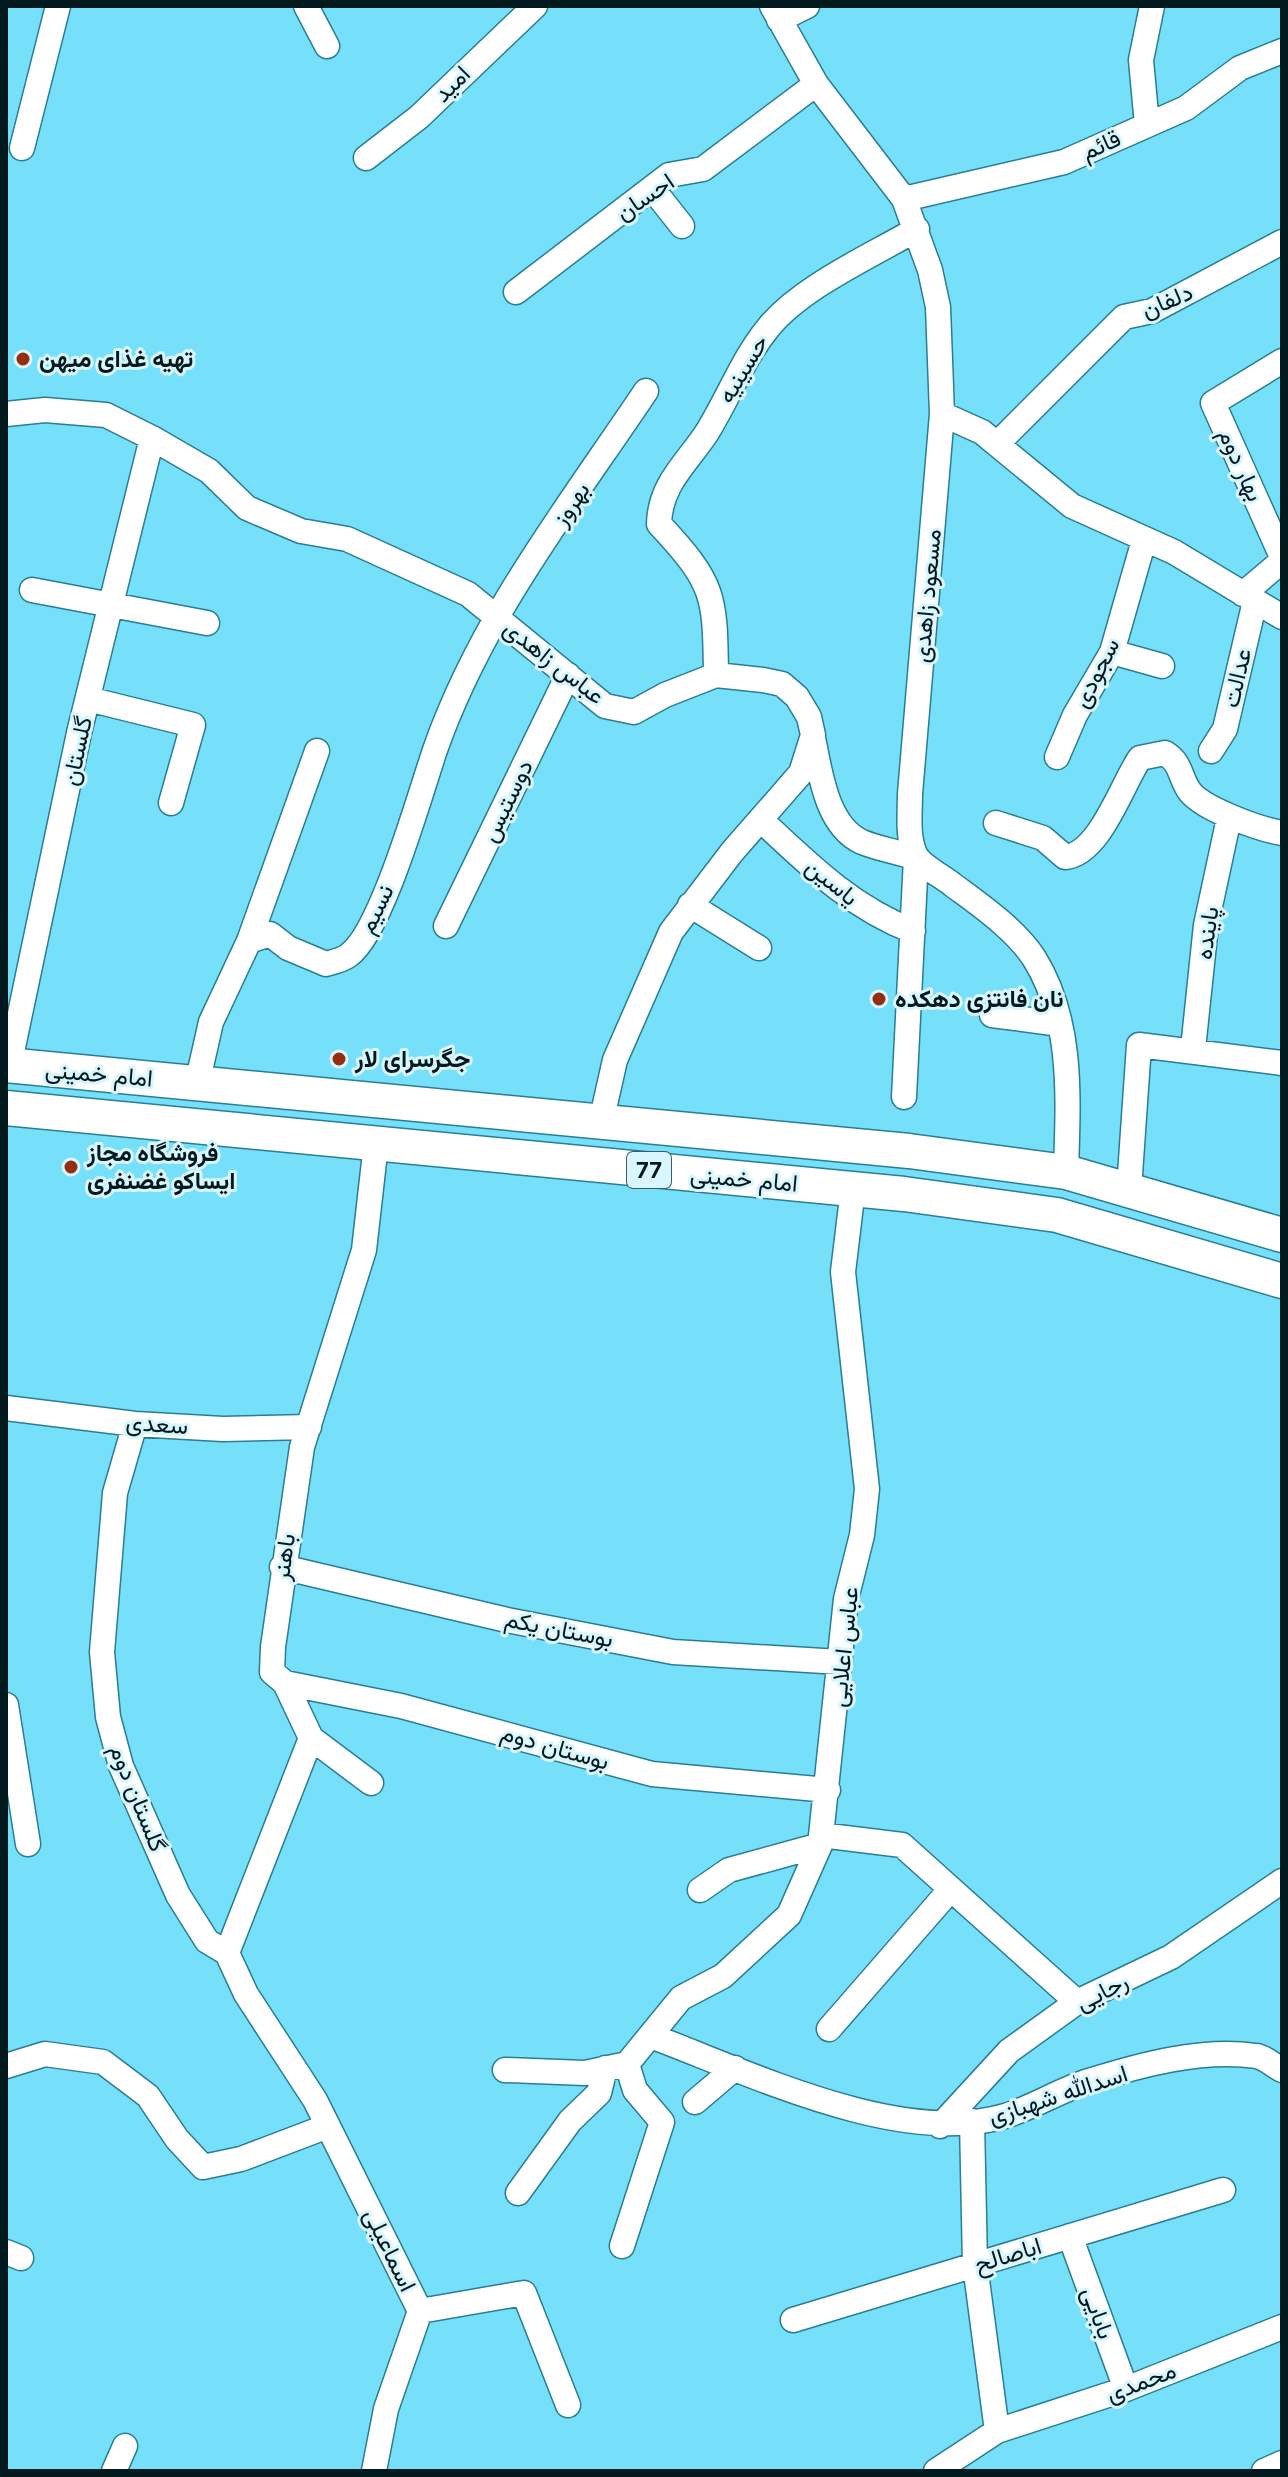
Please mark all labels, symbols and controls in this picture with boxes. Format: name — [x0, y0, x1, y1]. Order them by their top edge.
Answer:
street label: امید — [427, 59, 476, 108]
street label: قائم — [1077, 123, 1126, 168]
street label: احسان — [610, 167, 680, 227]
street label: دلفان — [1137, 277, 1197, 324]
street label: حسینیه — [711, 329, 774, 408]
place label: تهیه غذای میهن — [39, 344, 193, 374]
marker: تهیه غذای میهن — [14, 350, 32, 368]
street label: بهار دوم — [1211, 424, 1270, 507]
street label: بهروز — [545, 476, 597, 533]
street label: مسعود زاهدی — [906, 528, 948, 664]
street label: عباس زاهدی — [497, 613, 611, 711]
street label: سجودی — [1066, 633, 1126, 713]
street label: عدالت — [1216, 645, 1257, 710]
street label: گلستان — [55, 714, 98, 788]
street label: دوستیس — [474, 755, 540, 847]
street label: یاسین — [800, 852, 865, 912]
street label: نسیم — [351, 879, 402, 939]
street label: پاینده — [1188, 905, 1227, 962]
place label: نان فانتزی دهکده — [895, 984, 1063, 1014]
marker: نان فانتزی دهکده — [870, 990, 888, 1008]
place label: جگرسرای لار — [354, 1044, 470, 1074]
marker: جگرسرای لار — [330, 1050, 348, 1068]
street label: امام خمینی — [44, 1054, 154, 1095]
place label: فروشگاه مجاز ایساکو غضنفری — [86, 1138, 235, 1196]
road number: 77 — [627, 1152, 671, 1188]
marker: فروشگاه مجاز ایساکو غضنفری — [62, 1158, 80, 1176]
street label: امام خمینی — [689, 1159, 799, 1200]
street label: سعدی — [125, 1407, 189, 1440]
street label: باهنر — [266, 1531, 302, 1584]
street label: عباس اعلایی — [823, 1585, 864, 1709]
street label: بوستان یکم — [502, 1604, 616, 1655]
street label: بوستان دوم — [497, 1717, 613, 1778]
street label: گلستان دوم — [102, 1740, 173, 1857]
street label: رجایی — [1071, 1966, 1133, 2018]
street label: اسدالله شهبازی — [984, 2058, 1132, 2132]
street label: اسماعیلی — [358, 2203, 423, 2296]
street label: اباصالح — [971, 2231, 1046, 2281]
street label: بابایی — [1076, 2283, 1121, 2343]
street label: محمدی — [1102, 2355, 1180, 2408]

